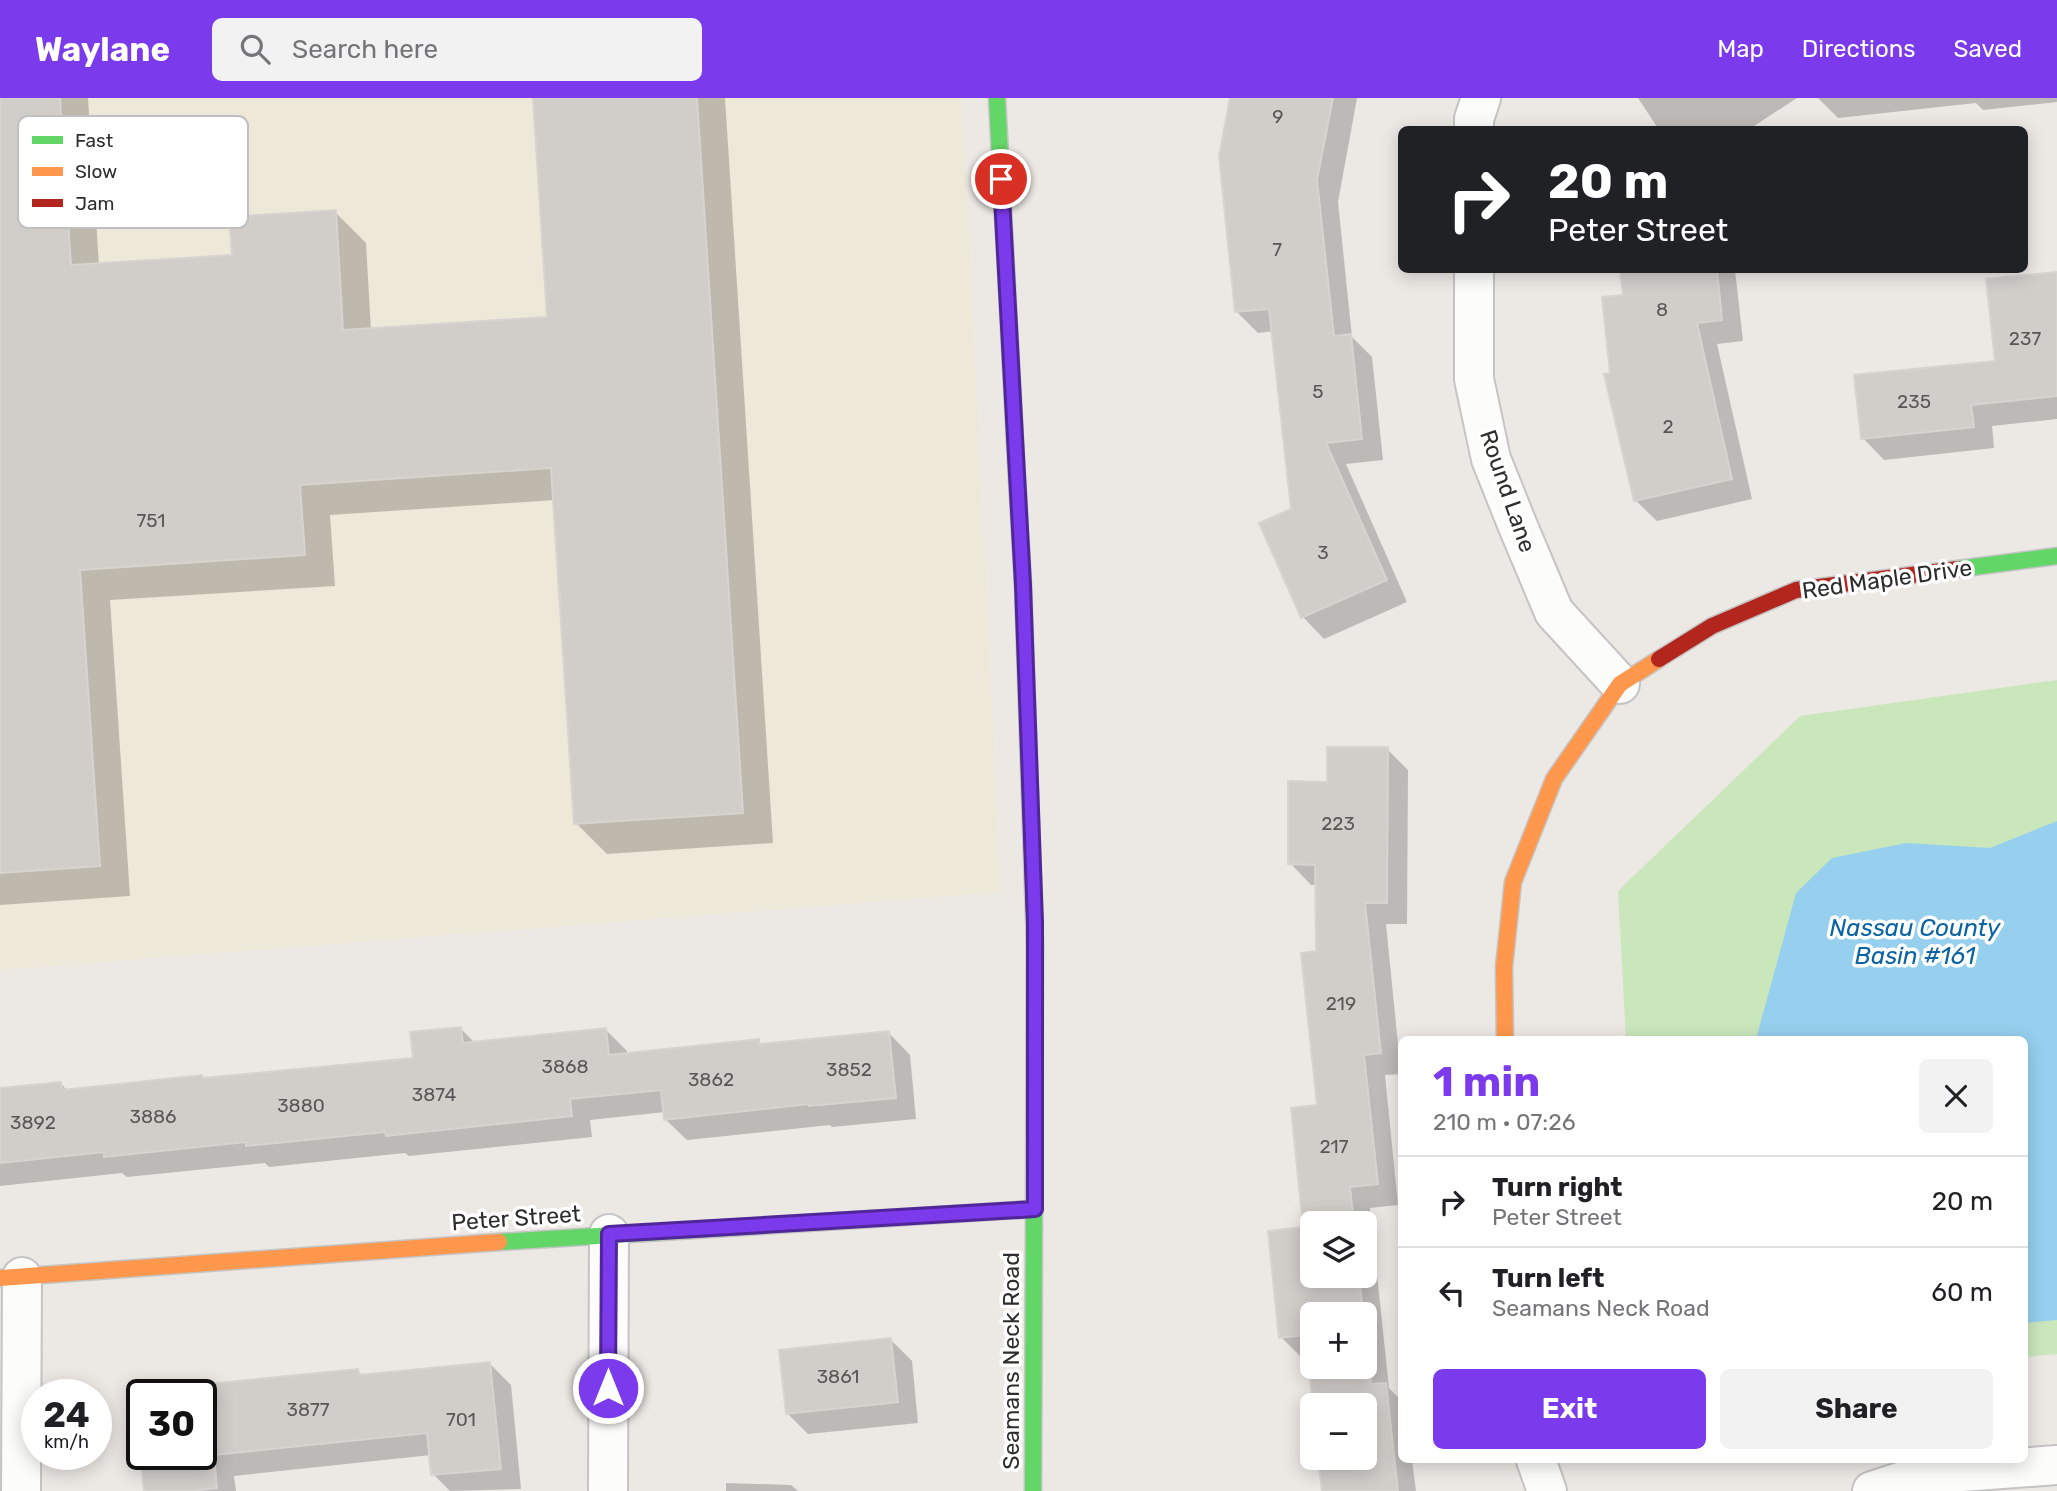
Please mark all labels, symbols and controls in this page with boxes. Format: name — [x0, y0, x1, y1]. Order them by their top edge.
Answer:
search box — [212, 18, 702, 81]
text: Waylane — [35, 30, 170, 69]
icon: search — [236, 30, 274, 68]
text: Search here — [292, 34, 438, 65]
text: Map — [1717, 35, 1764, 63]
text: Directions — [1802, 35, 1915, 63]
text: Saved — [1953, 35, 2022, 63]
house number: 9 — [1272, 105, 1284, 128]
legend — [18, 116, 248, 228]
text: Fast — [75, 129, 114, 152]
pin — [971, 149, 1031, 209]
text: 20 m — [1548, 152, 1669, 210]
icon: right — [1433, 154, 1524, 245]
text: Slow — [75, 160, 117, 183]
icon: arrive — [982, 160, 1020, 198]
text: Jam — [75, 192, 114, 215]
text: Peter Street — [1548, 211, 1728, 249]
house number: 7 — [1272, 238, 1282, 261]
house number: 8 — [1656, 298, 1668, 321]
house number: 237 — [2009, 327, 2041, 350]
house number: 5 — [1312, 380, 1324, 403]
house number: 235 — [1897, 390, 1931, 413]
house number: 2 — [1662, 415, 1674, 438]
street label: Round Lane — [1474, 426, 1542, 556]
house number: 751 — [137, 509, 165, 532]
house number: 3 — [1317, 541, 1329, 564]
street label: Red Maple Drive — [1800, 553, 1974, 605]
house number: 223 — [1321, 812, 1355, 835]
water label: Nassau County Basin #161 — [1830, 914, 2001, 970]
house number: 219 — [1326, 992, 1356, 1015]
house number: 3868 — [541, 1055, 589, 1078]
text: 1 min — [1433, 1057, 1540, 1107]
house number: 3852 — [826, 1058, 872, 1081]
button: close — [1919, 1059, 1993, 1133]
house number: 3862 — [688, 1068, 734, 1091]
house number: 3874 — [412, 1083, 456, 1106]
house number: 3880 — [277, 1094, 325, 1117]
house number: 3886 — [129, 1105, 177, 1128]
text: 210 m · 07:26 — [1433, 1108, 1576, 1136]
house number: 3892 — [10, 1111, 56, 1134]
house number: 217 — [1319, 1135, 1349, 1158]
text: Turn right — [1492, 1172, 1622, 1203]
icon: right — [1433, 1183, 1471, 1221]
text: 20 m — [1932, 1186, 1993, 1217]
street label: Peter Street — [450, 1200, 582, 1236]
text: Peter Street — [1492, 1203, 1622, 1231]
map controls — [1300, 1211, 1377, 1470]
button: layers — [1300, 1211, 1377, 1288]
street label: Seamans Neck Road — [997, 1252, 1025, 1470]
text: Turn left — [1492, 1263, 1604, 1294]
icon: left — [1433, 1274, 1471, 1312]
text: 60 m — [1931, 1277, 1993, 1308]
text: Seamans Neck Road — [1492, 1294, 1710, 1322]
button: + — [1300, 1302, 1377, 1379]
position arrow — [571, 1351, 645, 1425]
house number: 3861 — [817, 1365, 859, 1388]
button: Exit — [1433, 1369, 1706, 1449]
button: Share — [1720, 1369, 1993, 1449]
speed limit sign: 30 — [126, 1379, 217, 1470]
button: − — [1300, 1393, 1377, 1470]
text: 24 — [43, 1394, 90, 1436]
house number: 3877 — [287, 1398, 330, 1421]
house number: 701 — [446, 1408, 476, 1431]
text: km/h — [44, 1431, 89, 1453]

